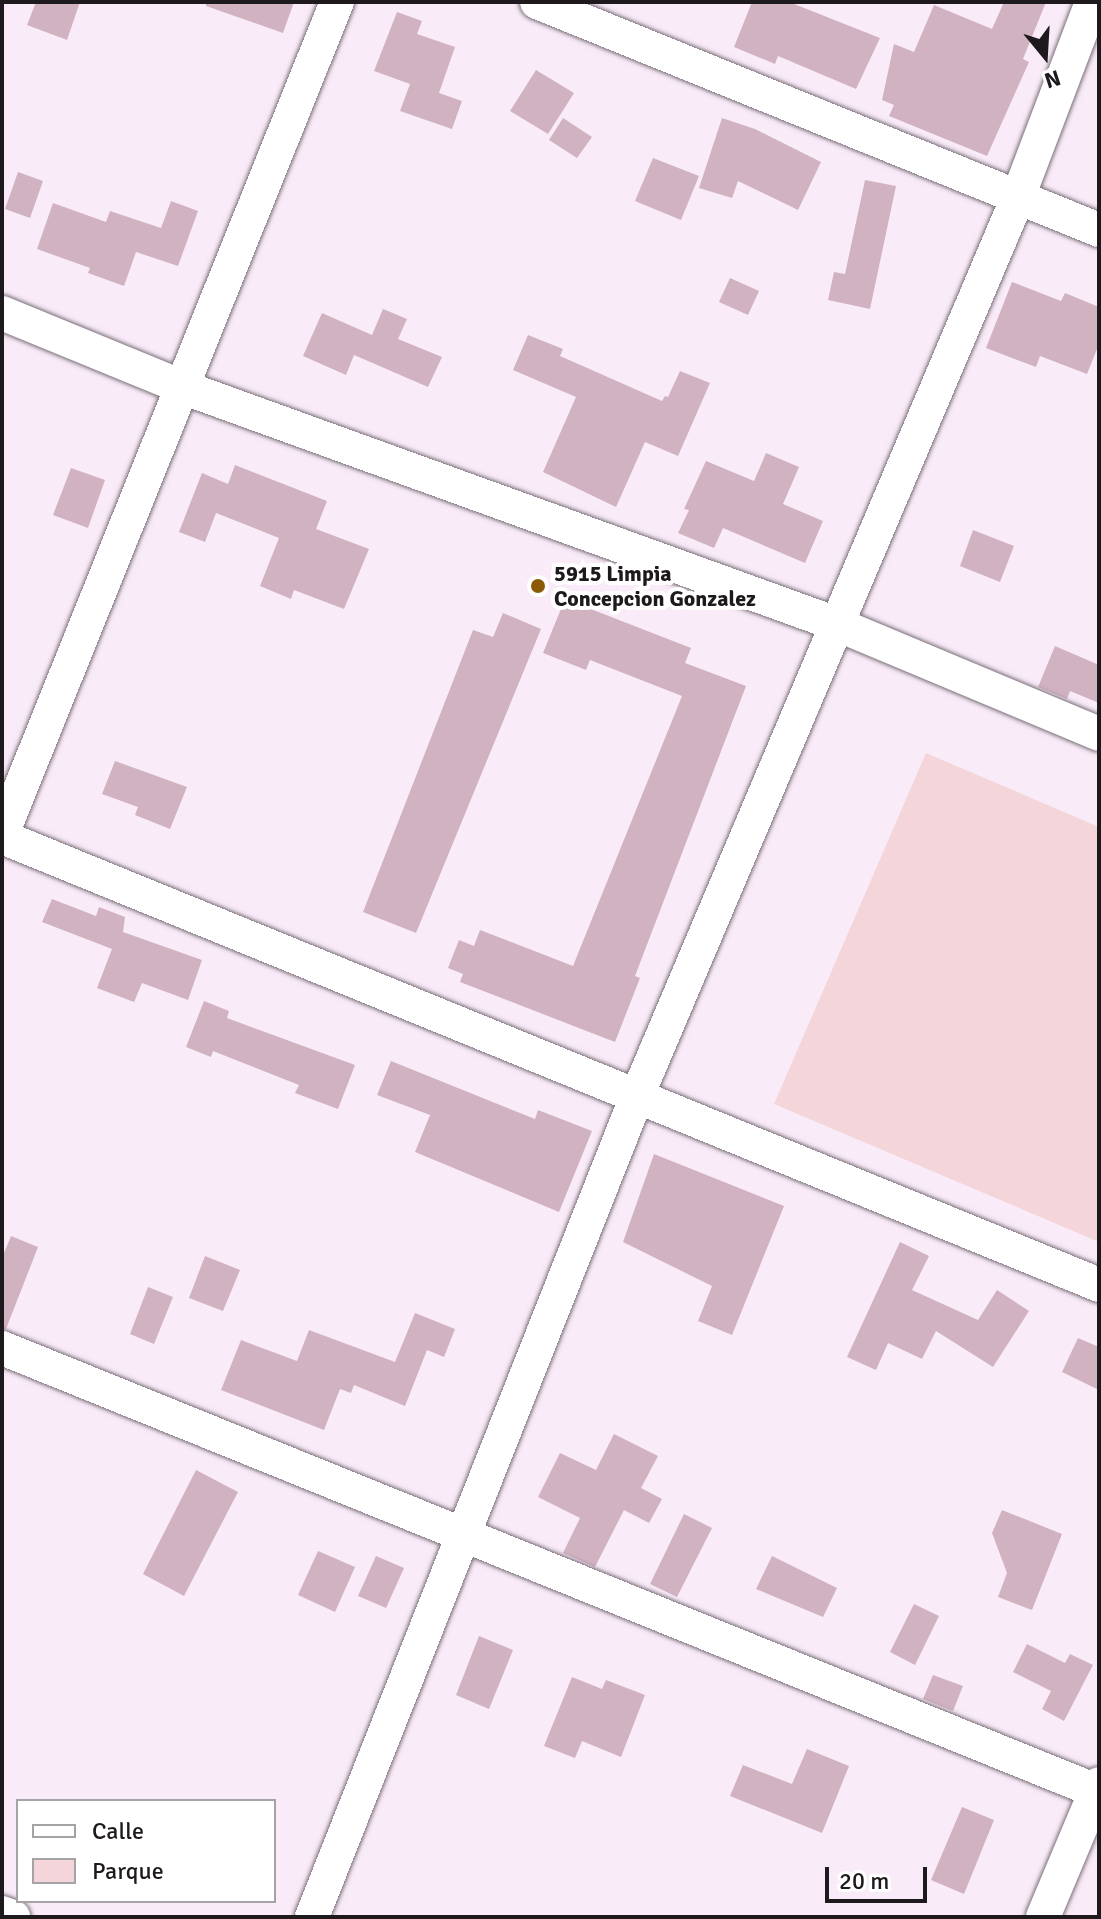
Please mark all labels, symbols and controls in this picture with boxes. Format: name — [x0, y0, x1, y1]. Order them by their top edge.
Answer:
north arrow — [1005, 16, 1085, 96]
text: N — [1041, 64, 1064, 95]
place label: 5915 Limpia Concepcion Gonzalez — [554, 560, 756, 612]
marker: 5915 Limpia Concepcion Gonzalez — [529, 577, 547, 595]
legend — [16, 1799, 276, 1903]
text: Calle — [92, 1816, 144, 1846]
scale bar — [829, 1851, 931, 1901]
text: Parque — [92, 1856, 164, 1886]
text: 20 m — [839, 1866, 889, 1896]

